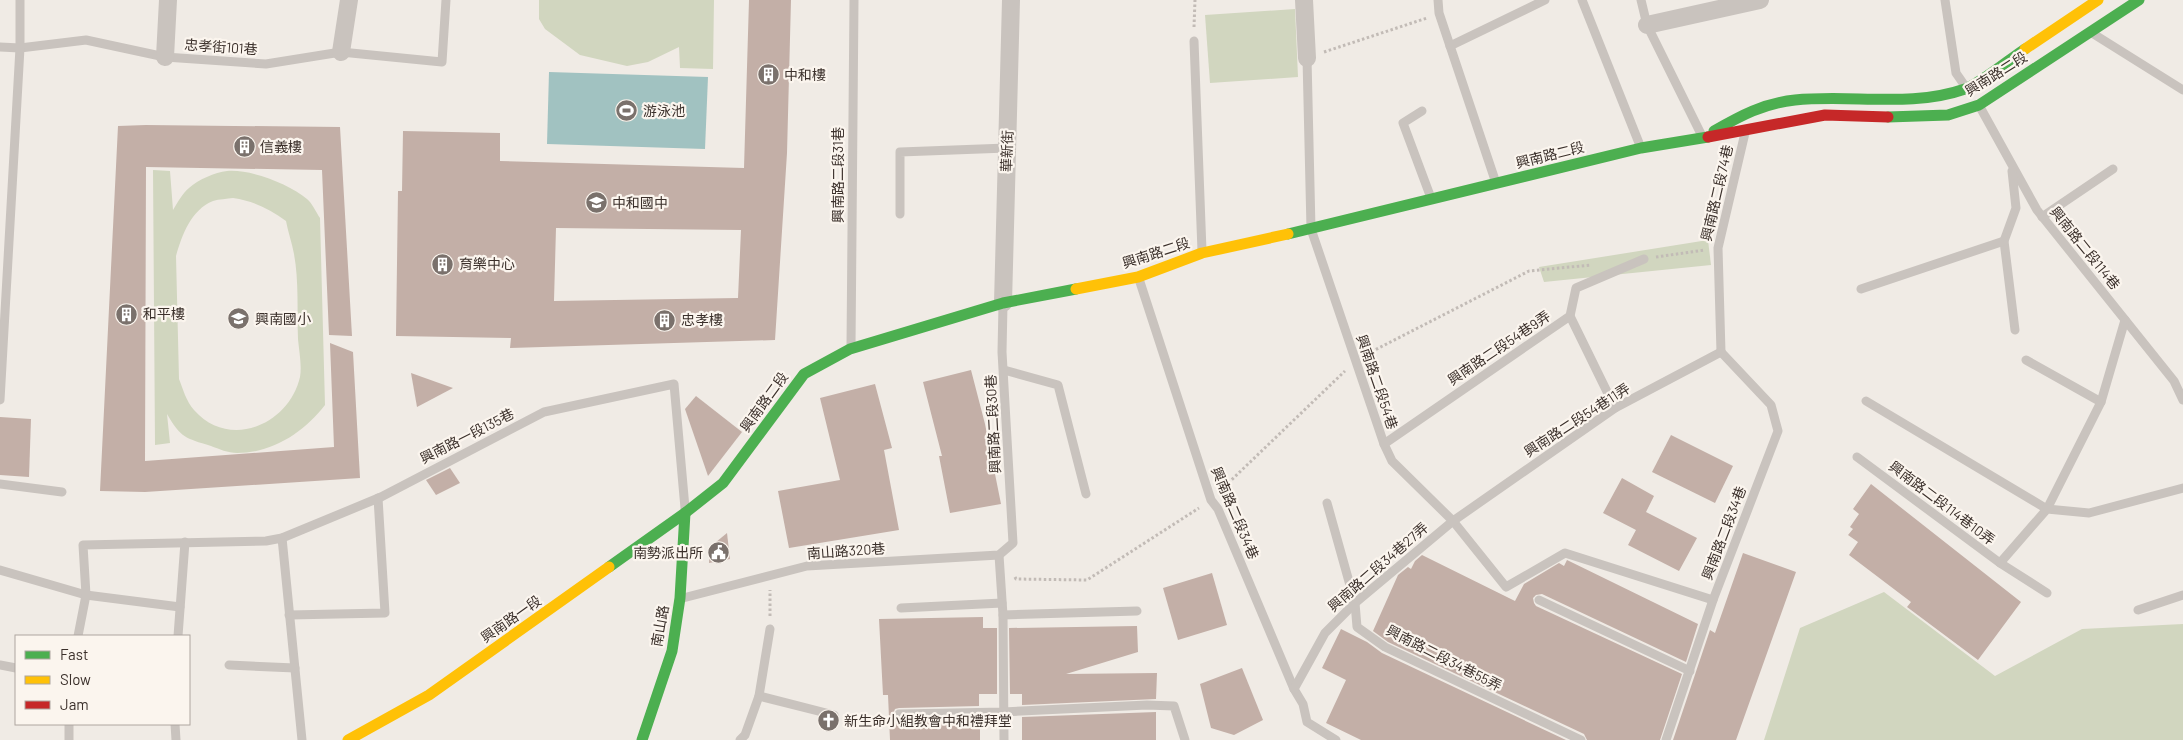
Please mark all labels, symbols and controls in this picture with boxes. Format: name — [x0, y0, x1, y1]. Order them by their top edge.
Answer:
street label: 忠孝街101巷 — [184, 35, 258, 58]
street label: 興南路二段 — [1962, 48, 2030, 99]
building icon: 中和樓 — [756, 63, 780, 87]
place label: 中和樓 — [784, 66, 826, 83]
sports icon: 游泳池 — [615, 99, 639, 123]
place label: 游泳池 — [643, 102, 685, 119]
street label: 興南路二段31巷 — [829, 127, 846, 223]
street label: 華新街 — [997, 130, 1016, 172]
building icon: 信義樓 — [232, 135, 256, 159]
place label: 信義樓 — [260, 138, 302, 155]
street label: 興南路二段 — [1514, 138, 1586, 171]
street label: 興南路二段74巷 — [1697, 143, 1736, 243]
school or university icon: 中和國中 — [584, 191, 608, 215]
place label: 中和國中 — [612, 194, 668, 211]
street label: 興南路二段114巷 — [2047, 203, 2124, 292]
street label: 興南路二段 — [1120, 234, 1192, 271]
building icon: 育樂中心 — [431, 252, 455, 276]
place label: 育樂中心 — [459, 255, 515, 272]
building icon: 和平樓 — [115, 302, 139, 326]
place label: 和平樓 — [143, 305, 185, 322]
school or university icon: 興南國小 — [227, 307, 251, 331]
street label: 興南路二段54巷9弄 — [1444, 307, 1553, 388]
building icon: 忠孝樓 — [653, 308, 677, 332]
place label: 興南國小 — [255, 310, 311, 327]
place label: 忠孝樓 — [681, 311, 723, 328]
street label: 興南路二段54巷 — [1353, 332, 1402, 431]
street label: 興南路二段 — [736, 368, 791, 435]
street label: 興南路二段30巷 — [981, 374, 1004, 474]
street label: 興南路二段54巷11弄 — [1521, 379, 1633, 460]
street label: 興南路一段135巷 — [417, 405, 517, 467]
street label: 興南路二段114巷10弄 — [1886, 457, 1999, 548]
street label: 興南路二段34巷 — [1208, 464, 1263, 562]
street label: 興南路二段34巷 — [1698, 484, 1749, 582]
street label: 興南路二段34巷27弄 — [1324, 519, 1431, 615]
street label: 南山路320巷 — [806, 539, 886, 562]
public building icon: 南勢派出所 — [707, 541, 731, 565]
place label: 南勢派出所 — [633, 544, 703, 561]
street label: 興南路一段 — [477, 592, 544, 646]
street label: 南山路 — [647, 604, 672, 648]
street label: 興南路二段34巷55弄 — [1384, 621, 1505, 694]
legend — [15, 635, 190, 725]
text: Fast — [60, 645, 88, 663]
text: Slow — [60, 670, 91, 688]
text: Jam — [60, 695, 89, 713]
church icon: 新生命小組教會中和禮拜堂 — [816, 709, 840, 733]
place label: 新生命小組教會中和禮拜堂 — [844, 712, 1012, 729]

